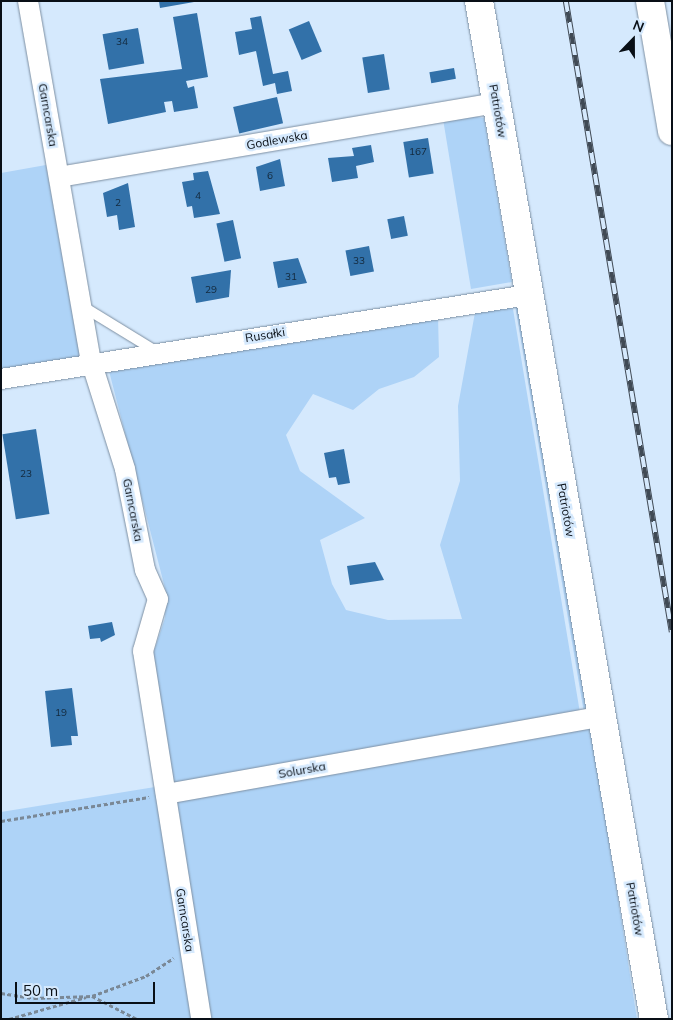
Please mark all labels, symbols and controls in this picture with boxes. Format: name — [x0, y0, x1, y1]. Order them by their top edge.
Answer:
north arrow — [608, 15, 658, 65]
text: N — [630, 16, 647, 36]
house number: 34 — [116, 36, 128, 48]
street label: Garncarska — [35, 82, 61, 148]
street label: Patriotów — [486, 83, 510, 139]
street label: Godlewska — [245, 128, 309, 152]
house number: 167 — [409, 146, 427, 158]
house number: 6 — [267, 170, 273, 182]
house number: 4 — [195, 190, 201, 202]
house number: 2 — [115, 197, 121, 209]
house number: 33 — [353, 255, 365, 267]
house number: 31 — [285, 271, 297, 283]
house number: 29 — [205, 284, 217, 296]
street label: Rusałki — [244, 325, 286, 345]
house number: 23 — [20, 468, 32, 480]
street label: Garncarska — [120, 477, 146, 543]
street label: Patriotów — [554, 482, 578, 538]
house number: 19 — [55, 707, 67, 719]
street label: Solurska — [277, 759, 327, 781]
street label: Patriotów — [623, 881, 647, 937]
street label: Garncarska — [173, 887, 197, 953]
scale bar — [18, 972, 158, 1004]
text: 50 m — [23, 981, 58, 1000]

